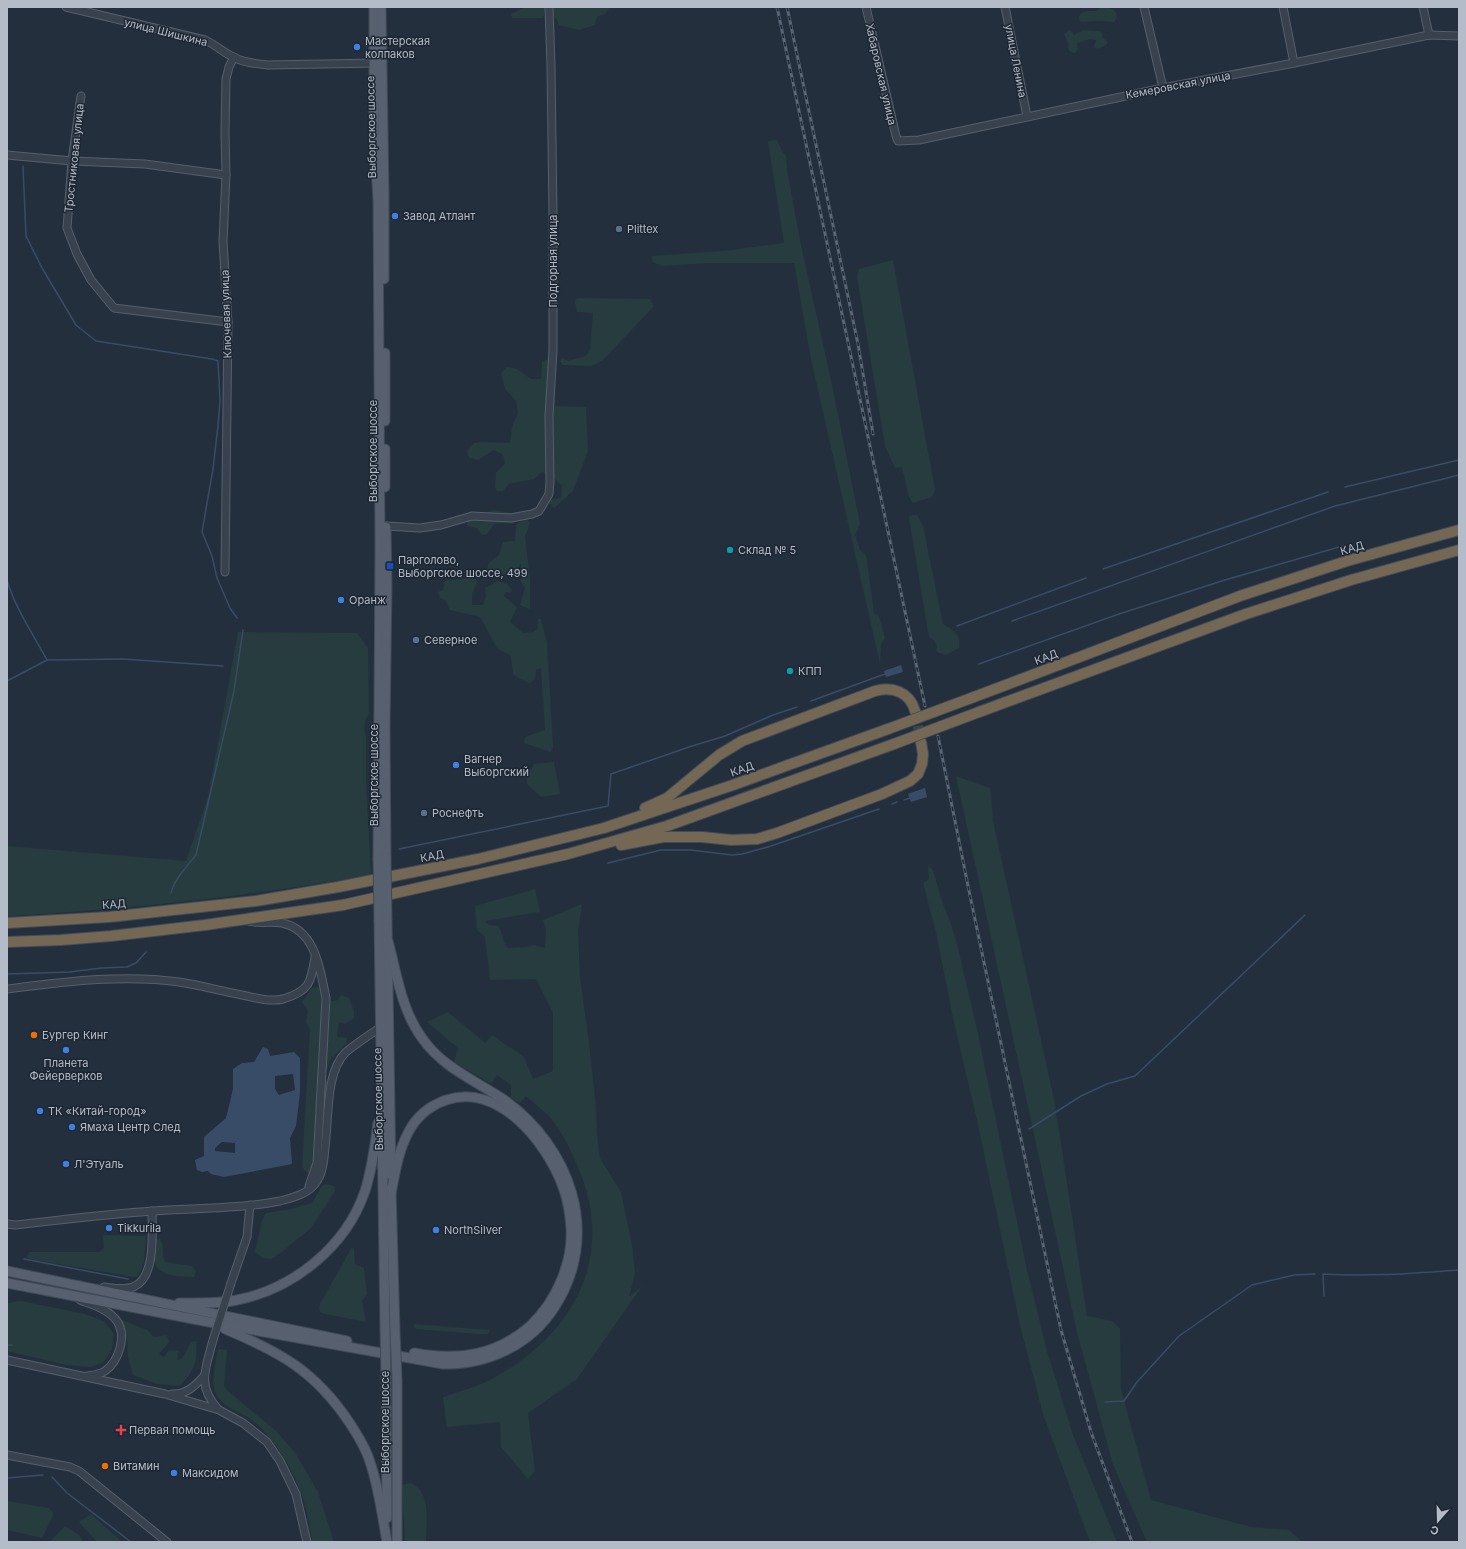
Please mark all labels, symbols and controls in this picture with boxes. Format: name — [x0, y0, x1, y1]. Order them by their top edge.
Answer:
street label: улица Шишкина — [123, 15, 209, 49]
street label: Хабаровская улица — [862, 22, 900, 126]
street label: улица Ленина — [1002, 23, 1030, 99]
place label: Мастерская колпаков — [365, 34, 430, 61]
marker: Мастерская колпаков — [352, 42, 362, 52]
street label: Кемеровская улица — [1124, 68, 1232, 102]
street label: Выборгское шоссе — [363, 76, 379, 178]
street label: Тростниковая улица — [61, 103, 87, 213]
place label: Завод Атлант — [403, 209, 476, 223]
marker: Завод Атлант — [390, 211, 400, 221]
street label: Подгорная улица — [546, 215, 560, 307]
place label: Plittex — [627, 222, 658, 236]
marker: Plittex — [614, 224, 624, 234]
street label: Ключевая улица — [217, 269, 235, 359]
street label: Выборгское шоссе — [366, 400, 380, 502]
street label: КАД — [1339, 538, 1365, 558]
place label: Склад № 5 — [738, 543, 797, 557]
marker: Склад № 5 — [725, 545, 735, 555]
place label: Парголово, Выборгское шоссе, 499 — [398, 553, 528, 580]
marker: Парголово, Выборгское шоссе, 499 — [385, 561, 395, 571]
place label: Оранж — [349, 593, 386, 607]
marker: Оранж — [336, 595, 346, 605]
place label: Северное — [424, 633, 477, 647]
marker: Северное — [411, 635, 421, 645]
street label: КАД — [1032, 646, 1060, 668]
place label: КПП — [798, 664, 822, 678]
marker: КПП — [785, 666, 795, 676]
street label: Выборгское шоссе — [367, 724, 381, 826]
place label: Вагнер Выборгский — [464, 752, 529, 779]
street label: КАД — [728, 758, 756, 780]
marker: Вагнер Выборгский — [451, 760, 461, 770]
place label: Роснефть — [432, 806, 484, 820]
marker: Роснефть — [419, 808, 429, 818]
street label: КАД — [419, 847, 445, 865]
street label: КАД — [101, 896, 127, 912]
place label: Бургер Кинг — [42, 1028, 108, 1042]
marker: Бургер Кинг — [29, 1030, 39, 1040]
marker: Планета Фейерверков — [61, 1045, 71, 1055]
street label: Выборгское шоссе — [370, 1048, 386, 1150]
place label: Планета Фейерверков — [29, 1056, 103, 1083]
place label: ТК «Китай-город» — [48, 1104, 147, 1118]
marker: ТК «Китай-город» — [35, 1106, 45, 1116]
place label: Ямаха Центр След — [80, 1120, 181, 1134]
marker: Ямаха Центр След — [67, 1122, 77, 1132]
place label: Л'Этуаль — [74, 1157, 124, 1171]
marker: Л'Этуаль — [61, 1159, 71, 1169]
place label: Tikkurila — [117, 1221, 161, 1235]
marker: Tikkurila — [104, 1223, 114, 1233]
place label: NorthSilver — [444, 1223, 502, 1237]
marker: NorthSilver — [431, 1225, 441, 1235]
street label: Выборгское шоссе — [378, 1371, 392, 1473]
place label: Первая помощь — [129, 1423, 215, 1437]
marker: Первая помощь — [116, 1425, 126, 1435]
place label: Витамин — [113, 1459, 159, 1473]
marker: Витамин — [100, 1461, 110, 1471]
place label: Максидом — [182, 1466, 239, 1480]
marker: Максидом — [169, 1468, 179, 1478]
north arrow — [1418, 1501, 1458, 1541]
text: С — [1428, 1522, 1441, 1538]

